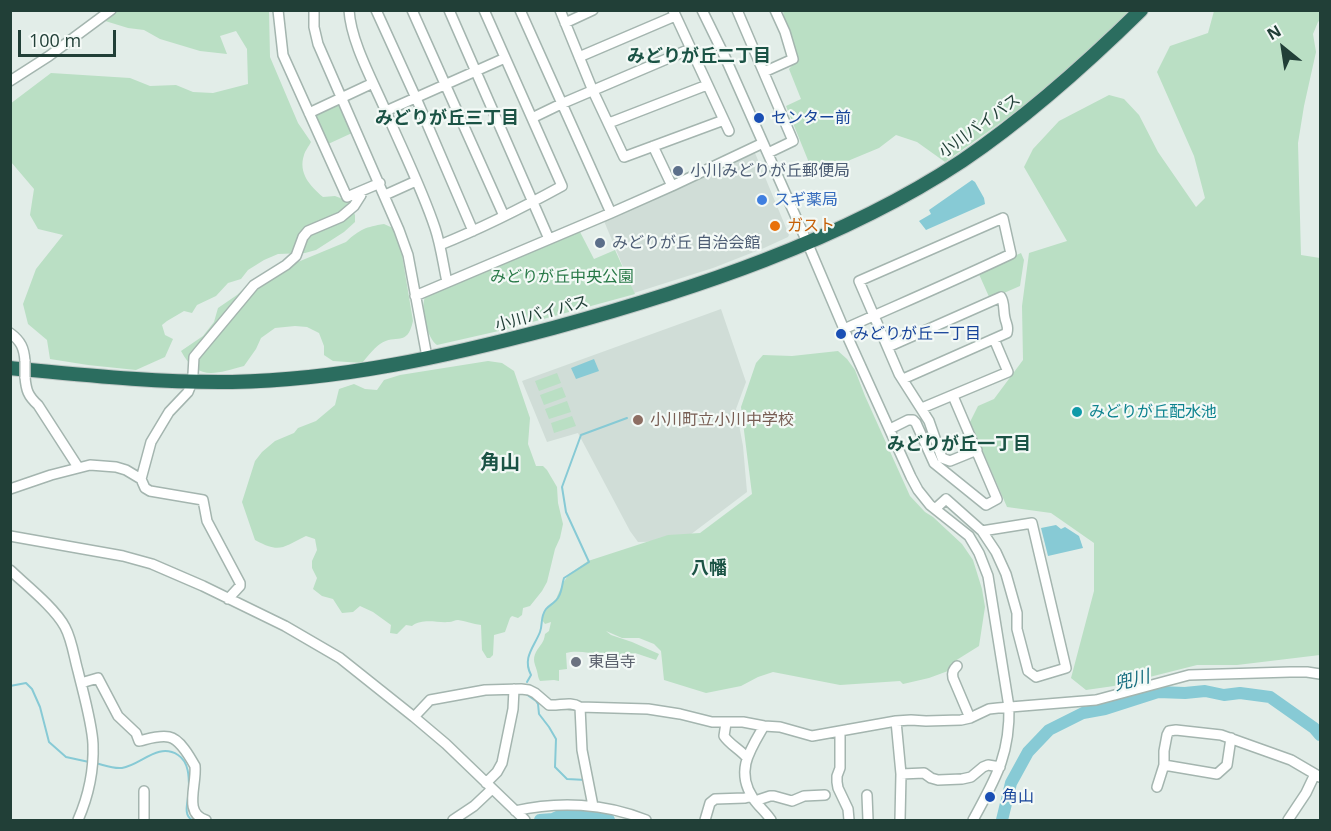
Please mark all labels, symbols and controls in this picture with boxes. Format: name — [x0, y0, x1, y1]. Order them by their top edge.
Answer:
scale bar — [21, 18, 118, 56]
north arrow — [1253, 18, 1313, 78]
text: N — [1263, 20, 1285, 45]
text: 100 m — [29, 28, 81, 52]
district label: みどりが丘二丁目 — [627, 46, 771, 68]
street label: 小川バイパス — [936, 90, 1024, 162]
district label: みどりが丘三丁目 — [375, 108, 519, 130]
place label: センター前 — [771, 108, 851, 128]
marker: センター前 — [752, 111, 766, 125]
place label: 小川みどりが丘郵便局 — [690, 161, 850, 181]
marker: 小川みどりが丘郵便局 — [671, 164, 685, 178]
place label: スギ薬局 — [774, 190, 838, 210]
marker: スギ薬局 — [755, 193, 769, 207]
place label: ガスト — [787, 216, 835, 236]
marker: ガスト — [768, 219, 782, 233]
place label: みどりが丘 自治会館 — [612, 233, 760, 253]
marker: みどりが丘 自治会館 — [593, 236, 607, 250]
park label: みどりが丘中央公園 — [490, 267, 634, 287]
street label: 小川バイパス — [493, 292, 591, 336]
place label: みどりが丘一丁目 — [853, 324, 981, 344]
marker: みどりが丘一丁目 — [834, 327, 848, 341]
place label: みどりが丘配水池 — [1089, 402, 1217, 422]
marker: みどりが丘配水池 — [1070, 405, 1084, 419]
place label: 小川町立小川中学校 — [650, 410, 794, 430]
marker: 小川町立小川中学校 — [631, 413, 645, 427]
district label: みどりが丘一丁目 — [887, 434, 1031, 456]
district label: 角山 — [480, 451, 520, 475]
district label: 八幡 — [691, 558, 727, 580]
place label: 東昌寺 — [588, 652, 636, 672]
marker: 東昌寺 — [569, 655, 583, 669]
water label: 兜川 — [1112, 666, 1152, 696]
place label: 角山 — [1002, 787, 1034, 807]
marker: 角山 — [983, 790, 997, 804]

